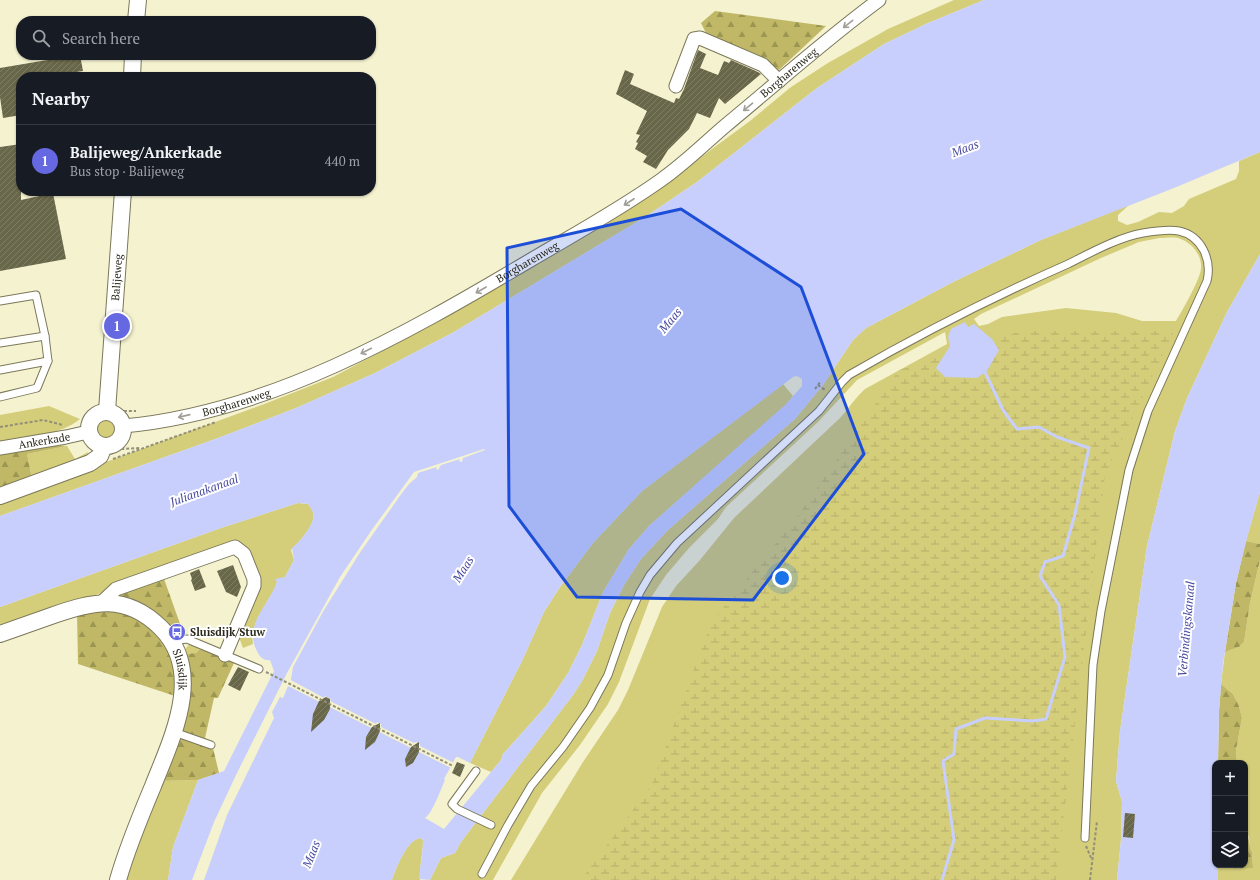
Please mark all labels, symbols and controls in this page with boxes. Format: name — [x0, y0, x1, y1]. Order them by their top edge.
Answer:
search box — [16, 16, 376, 60]
one-way arrow — [843, 20, 854, 28]
icon: search — [30, 27, 52, 49]
text: Search here — [62, 28, 140, 48]
street label: Borgharenweg — [757, 44, 820, 101]
text: Nearby — [32, 87, 90, 110]
one-way arrow — [743, 102, 753, 112]
water label: Maas — [948, 136, 981, 160]
text: Balijeweg/Ankerkade — [70, 142, 222, 162]
text: 1 — [41, 152, 49, 170]
text: 440 m — [325, 152, 360, 170]
text: Bus stop · Balijeweg — [70, 162, 184, 180]
one-way arrow — [623, 198, 635, 206]
street label: Borgharenweg — [494, 238, 561, 286]
street label: Balijeweg — [108, 253, 125, 301]
one-way arrow — [475, 286, 487, 294]
water label: Maas — [655, 304, 685, 336]
pin: 1 — [104, 311, 130, 341]
one-way arrow — [361, 348, 373, 355]
street label: Borgharenweg — [201, 385, 272, 419]
one-way arrow — [178, 413, 191, 421]
street label: Ankerkade — [17, 429, 72, 452]
water label: Julianakanaal — [167, 471, 241, 510]
water label: Maas — [449, 553, 477, 586]
your location — [772, 568, 792, 588]
water label: Verbindingskanaal — [1174, 580, 1198, 677]
bus stop icon: Sluisdijk/Stuw — [167, 622, 187, 642]
place label: Sluisdijk/Stuw — [190, 625, 266, 639]
street label: Sluisdijk — [170, 647, 190, 691]
map controls — [1212, 760, 1248, 868]
button: + — [1212, 760, 1248, 796]
button: − — [1212, 796, 1248, 832]
button: layers — [1212, 832, 1248, 868]
water label: Maas — [298, 838, 323, 871]

